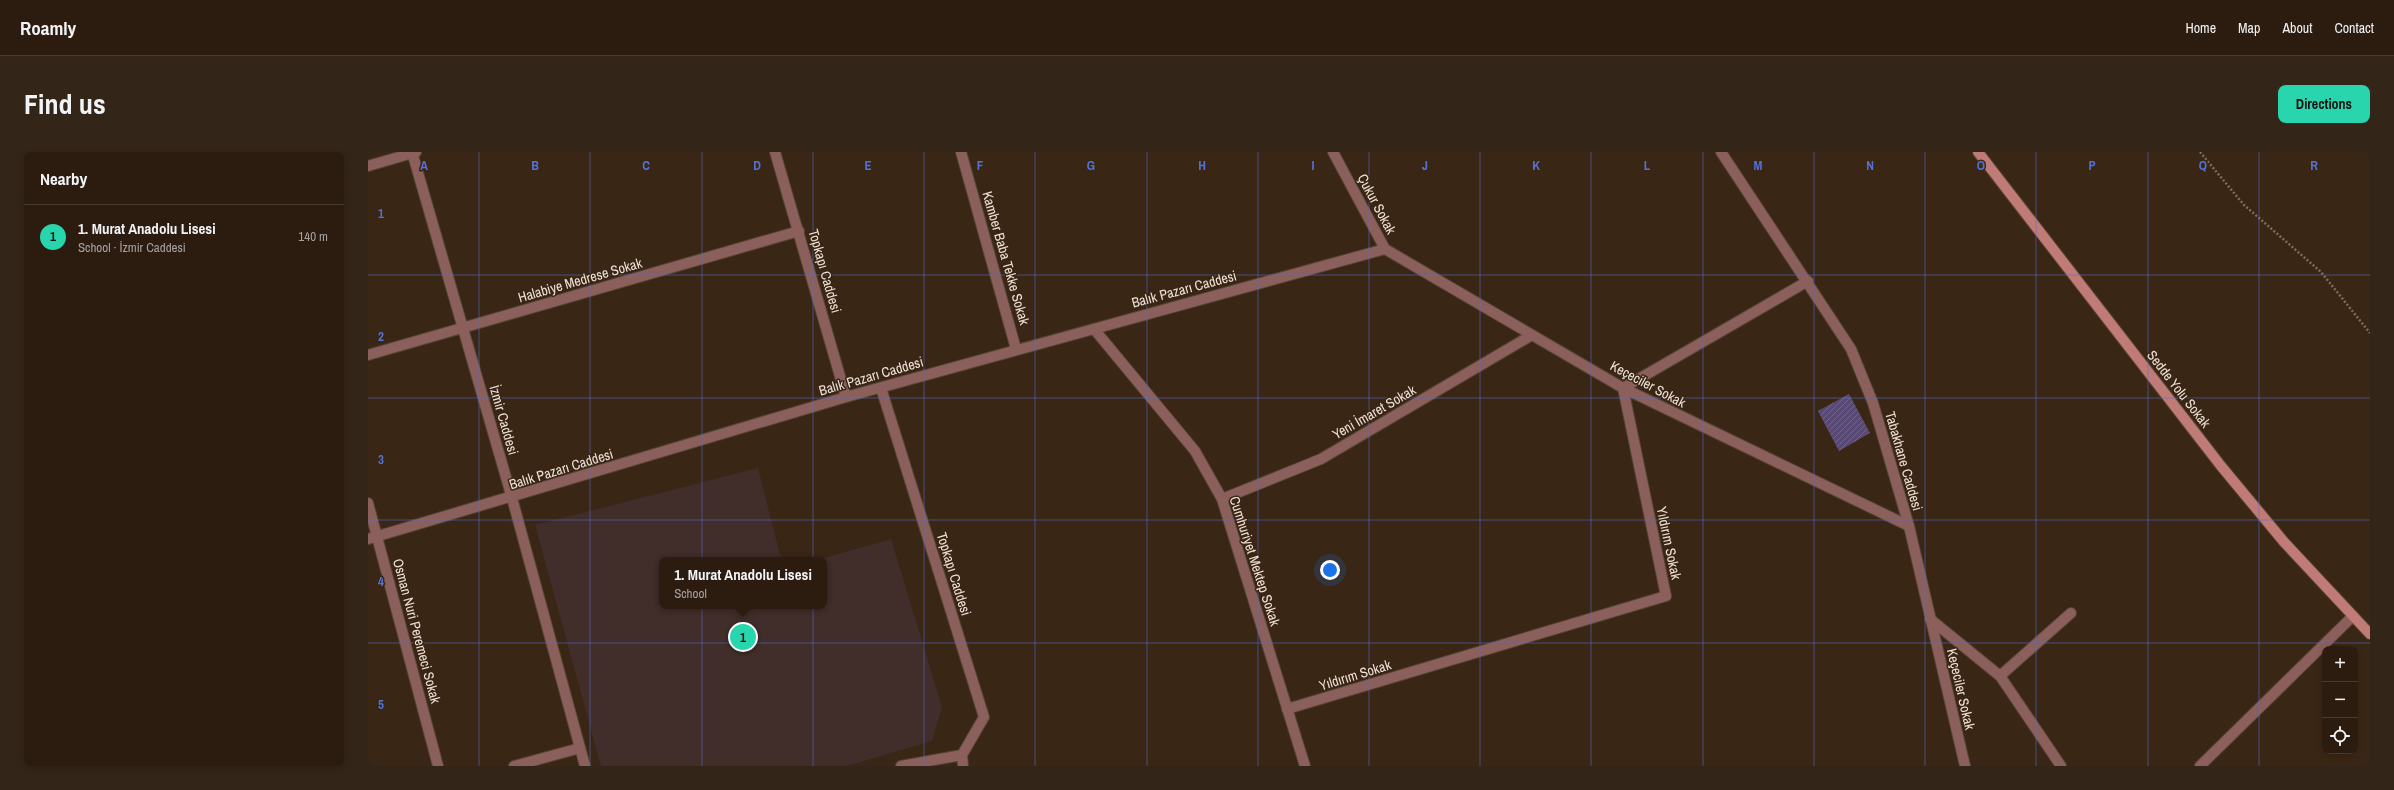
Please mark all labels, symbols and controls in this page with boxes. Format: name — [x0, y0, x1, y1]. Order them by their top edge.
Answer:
text: Roamly — [20, 15, 76, 41]
text: Home — [2185, 19, 2216, 37]
text: Map — [2238, 19, 2260, 37]
text: About — [2282, 19, 2312, 37]
text: Contact — [2334, 19, 2374, 37]
text: Find us — [24, 85, 106, 123]
button: Directions — [2278, 85, 2370, 123]
text: A — [420, 157, 428, 174]
text: B — [531, 157, 539, 174]
text: C — [642, 157, 650, 174]
text: D — [753, 157, 761, 174]
text: E — [864, 157, 872, 174]
text: F — [977, 157, 984, 174]
text: G — [1087, 157, 1095, 174]
text: H — [1198, 157, 1206, 174]
text: I — [1312, 157, 1315, 174]
text: J — [1422, 157, 1428, 174]
text: K — [1532, 157, 1540, 174]
text: L — [1644, 157, 1651, 174]
text: M — [1754, 157, 1763, 174]
text: N — [1866, 157, 1874, 174]
text: O — [1977, 157, 1985, 174]
text: P — [2088, 157, 2096, 174]
text: Q — [2199, 157, 2207, 174]
text: R — [2310, 157, 2318, 174]
text: Nearby — [40, 167, 87, 190]
street label: Çukur Sokak — [1354, 171, 1400, 237]
street label: Kamber Baba Tekke Sokak — [978, 189, 1034, 327]
text: 1 — [378, 205, 384, 222]
text: 1. Murat Anadolu Lisesi — [78, 218, 216, 239]
street label: Topkapı Caddesi — [804, 227, 846, 315]
text: 1 — [50, 228, 56, 245]
text: 140 m — [298, 228, 328, 245]
text: School · İzmir Caddesi — [78, 239, 186, 256]
street label: Halabiye Medrese Sokak — [516, 254, 644, 306]
street label: Balık Pazarı Caddesi — [1130, 266, 1238, 312]
text: 2 — [378, 328, 384, 345]
street label: Sedde Yolu Sokak — [2143, 347, 2215, 432]
street label: Balık Pazarı Caddesi — [817, 352, 925, 400]
street label: Keçeciler Sokak — [1607, 357, 1689, 412]
street label: Yeni İmaret Sokak — [1329, 381, 1419, 443]
street label: İzmir Caddesi — [485, 383, 523, 457]
street label: Tabakhane Caddesi — [1881, 409, 1927, 513]
street label: Balık Pazarı Caddesi — [507, 445, 615, 493]
text: 3 — [378, 451, 384, 468]
street label: Cumhuriyet Mektep Sokak — [1226, 494, 1285, 628]
street label: Yıldırım Sokak — [1652, 505, 1686, 581]
street label: Topkapı Caddesi — [933, 530, 975, 618]
street label: Osman Nuri Peremeci Sokak — [389, 557, 445, 706]
popup — [659, 557, 827, 609]
your location — [1320, 560, 1340, 580]
text: 1. Murat Anadolu Lisesi — [674, 564, 812, 585]
text: 4 — [378, 573, 384, 590]
text: School — [674, 585, 707, 602]
pin: 1 — [730, 622, 756, 652]
map controls — [2322, 646, 2358, 754]
button: + — [2322, 646, 2358, 682]
street label: Keçeciler Sokak — [1943, 647, 1979, 732]
street label: Yıldırım Sokak — [1317, 655, 1393, 694]
button: − — [2322, 682, 2358, 718]
text: 5 — [378, 696, 384, 713]
button: locate — [2322, 718, 2358, 754]

